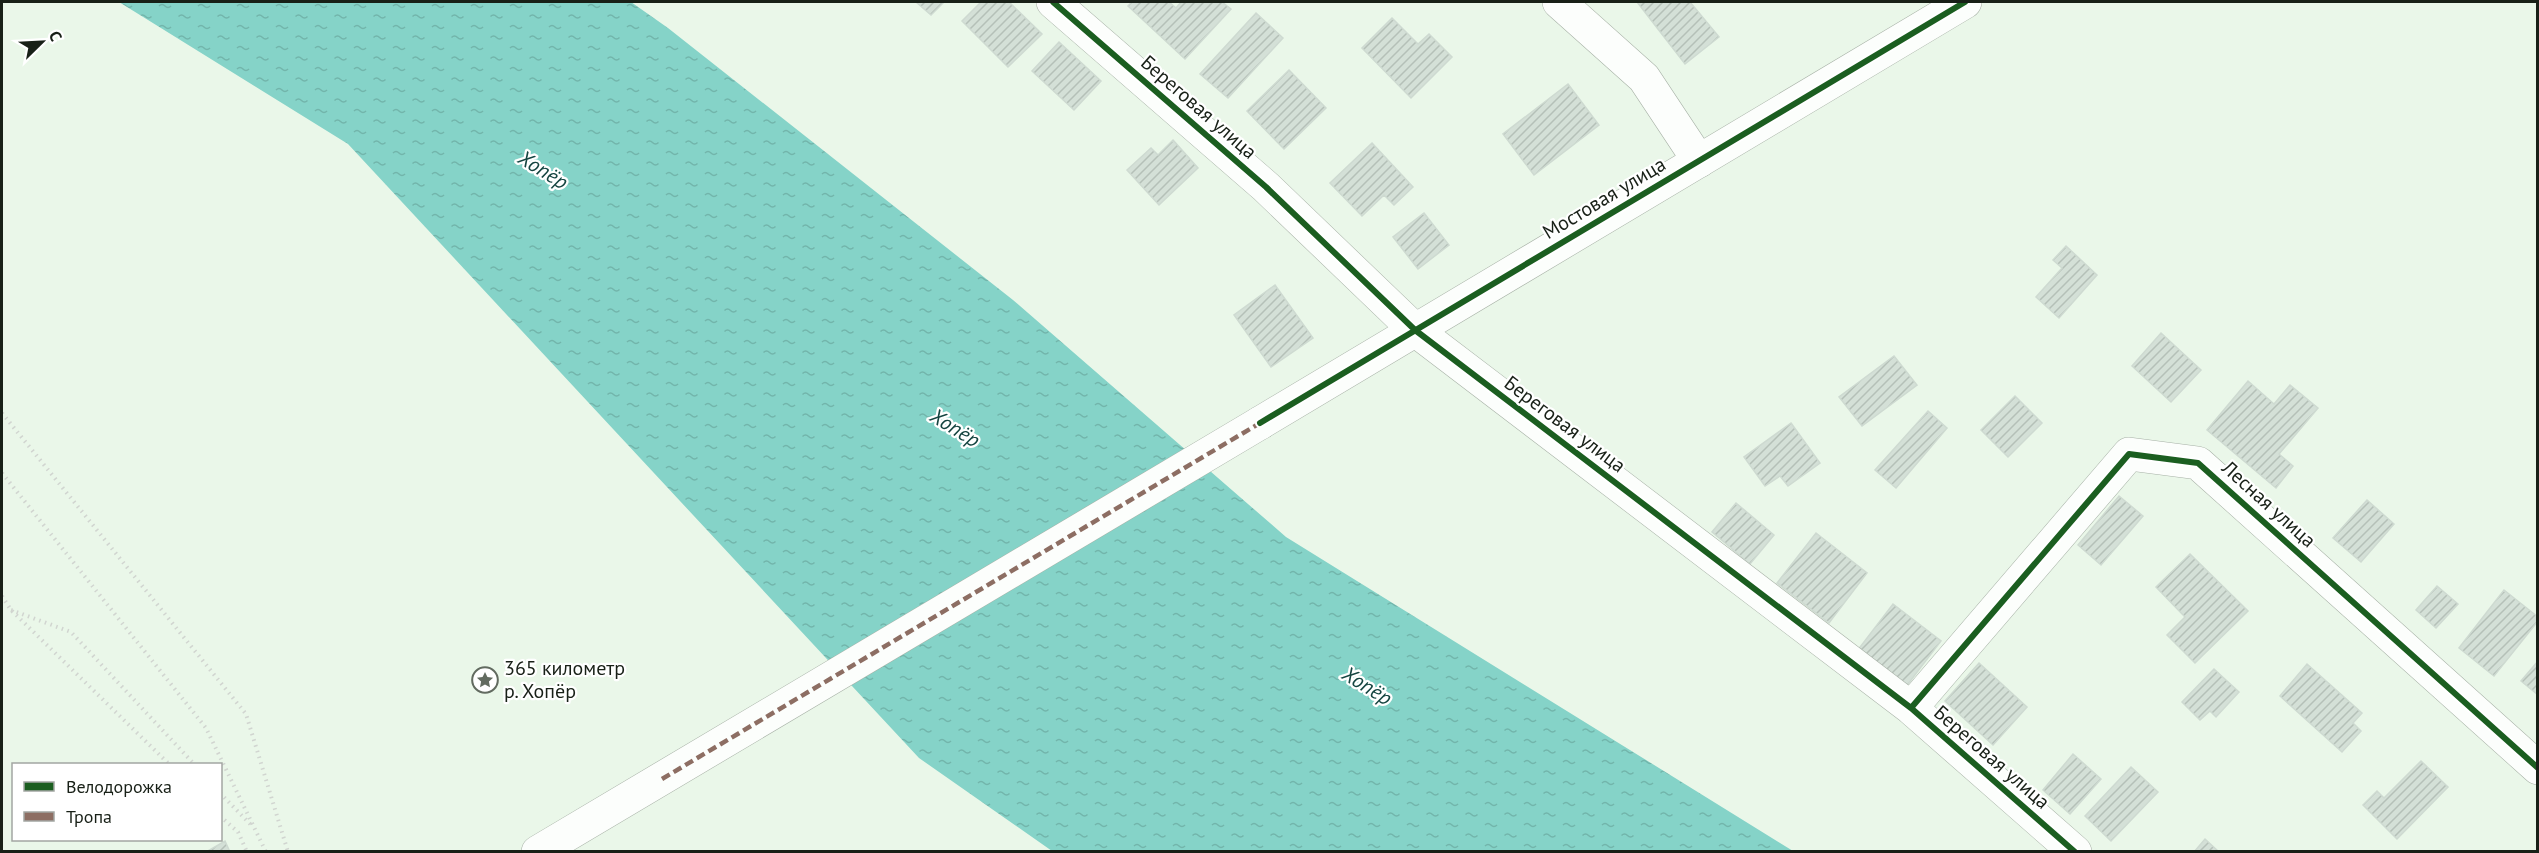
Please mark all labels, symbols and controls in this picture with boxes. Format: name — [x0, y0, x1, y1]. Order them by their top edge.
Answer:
north arrow — [12, 12, 72, 72]
text: С — [45, 28, 67, 44]
street label: Береговая улица — [1136, 49, 1262, 165]
water label: Хопёр — [513, 143, 573, 195]
street label: Мостовая улица — [1538, 151, 1670, 245]
street label: Береговая улица — [1499, 370, 1631, 478]
water label: Хопёр — [925, 401, 985, 453]
street label: Лесная улица — [2216, 454, 2322, 553]
place label: 365 километр р. Хопёр — [504, 655, 625, 704]
water label: Хопёр — [1337, 659, 1397, 711]
place icon: 365 километр р. Хопёр — [470, 665, 500, 695]
street label: Береговая улица — [1929, 699, 2055, 815]
legend — [12, 763, 222, 841]
text: Велодорожка — [66, 775, 172, 798]
text: Тропа — [66, 805, 112, 828]

